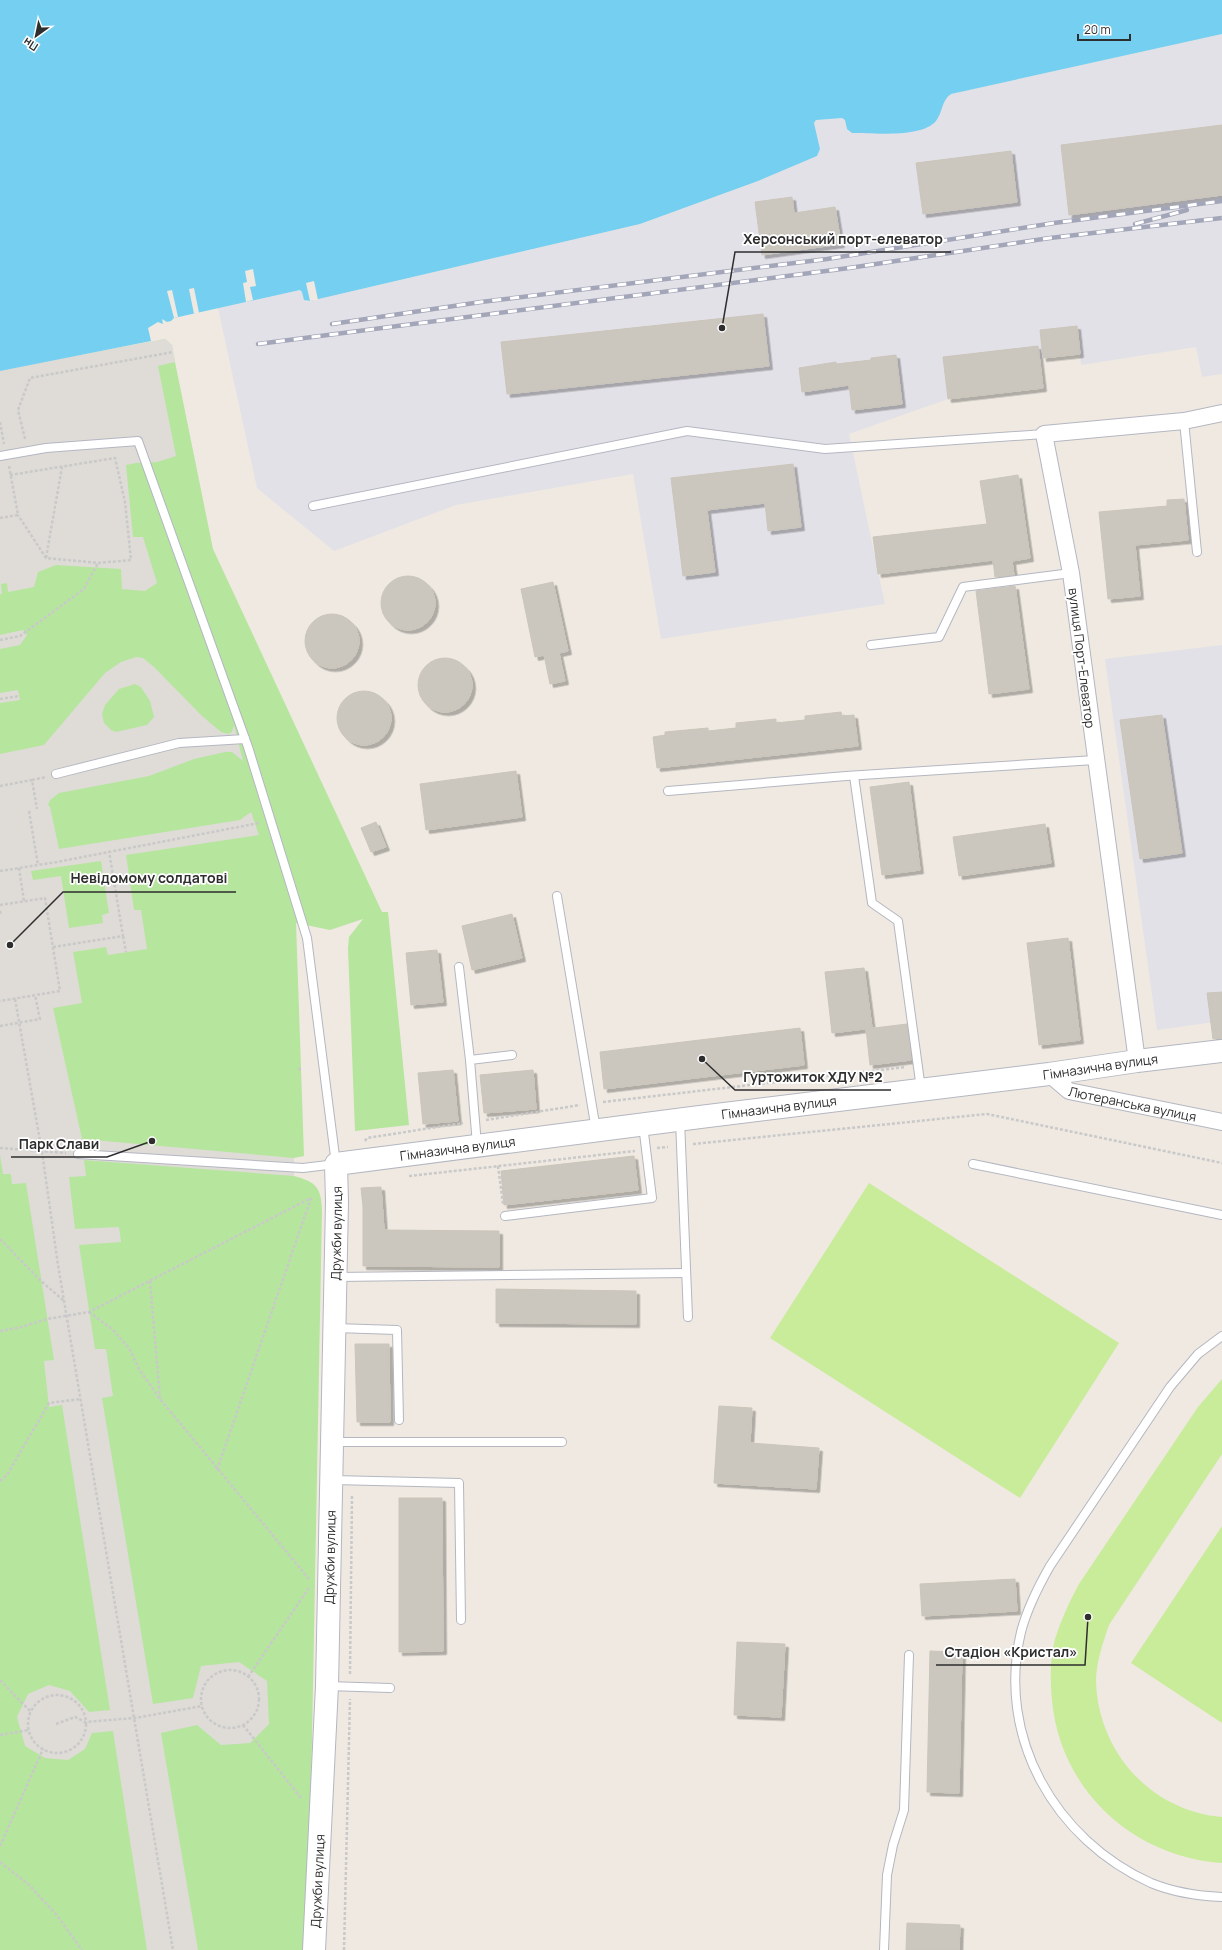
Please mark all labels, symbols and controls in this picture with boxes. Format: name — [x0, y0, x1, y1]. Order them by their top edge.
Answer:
north arrow — [16, 16, 56, 56]
scale bar — [1078, 16, 1130, 42]
text: 20 m — [1084, 21, 1111, 38]
text: Пн — [20, 34, 41, 55]
callout: Херсонський порт-елеватор — [735, 226, 951, 252]
text: Херсонський порт-елеватор — [743, 229, 943, 248]
street label: вулиця Порт-Елеватор — [1064, 587, 1100, 729]
callout: Невідомому солдатові — [63, 866, 236, 892]
text: Невідомому солдатові — [71, 868, 227, 887]
street label: Гімназична вулиця — [1042, 1050, 1159, 1084]
callout: Гуртожиток ХДУ №2 — [735, 1064, 891, 1090]
text: Гуртожиток ХДУ №2 — [743, 1067, 883, 1086]
street label: Лютеранська вулиця — [1067, 1082, 1198, 1126]
street label: Гімназична вулиця — [720, 1091, 838, 1123]
callout: Парк Слави — [11, 1131, 107, 1157]
street label: Гімназична вулиця — [399, 1132, 516, 1165]
text: Парк Слави — [19, 1134, 99, 1153]
street label: Дружби вулиця — [326, 1186, 346, 1281]
street label: Дружби вулиця — [320, 1510, 340, 1605]
callout: Стадіон «Кристал» — [936, 1639, 1085, 1665]
text: Стадіон «Кристал» — [944, 1642, 1078, 1661]
street label: Дружби вулиця — [306, 1834, 329, 1929]

